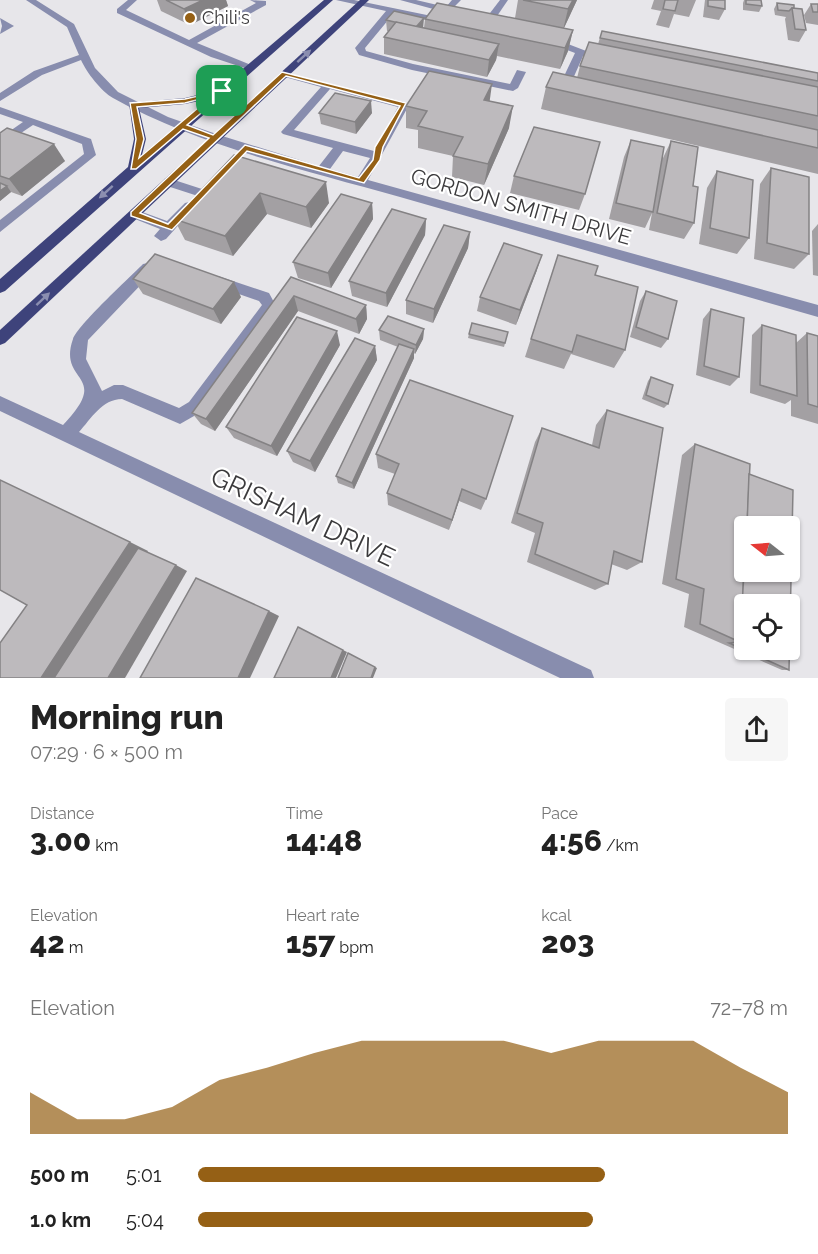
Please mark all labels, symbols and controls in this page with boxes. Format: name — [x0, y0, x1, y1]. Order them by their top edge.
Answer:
place label: Chili's — [202, 7, 250, 28]
marker: Chili's — [183, 11, 197, 25]
one-way arrow — [296, 50, 311, 63]
pin — [196, 65, 247, 116]
icon: arrive — [205, 74, 238, 107]
street label: GORDON SMITH DRIVE — [408, 163, 634, 250]
one-way arrow — [99, 185, 114, 198]
one-way arrow — [35, 293, 49, 307]
street label: GRISHAM DRIVE — [206, 461, 400, 573]
north arrow — [734, 516, 800, 582]
map controls — [734, 516, 800, 660]
button: locate — [734, 594, 800, 660]
text: Morning run — [30, 698, 224, 737]
button: share — [725, 698, 788, 761]
text: 07:29 · 6 × 500 m — [30, 740, 183, 764]
text: Distance — [30, 804, 94, 823]
text: Time — [286, 804, 323, 823]
text: Pace — [541, 804, 578, 823]
text: 3.00 — [30, 823, 91, 858]
text: 14:48 — [286, 823, 362, 858]
text: 4:56 — [541, 823, 602, 858]
text: km — [91, 836, 118, 855]
text: /km — [602, 836, 639, 855]
text: Elevation — [30, 906, 98, 925]
text: Heart rate — [286, 906, 359, 925]
text: kcal — [541, 906, 571, 925]
text: 42 — [30, 925, 65, 960]
text: 157 — [286, 925, 335, 960]
text: 203 — [541, 925, 594, 960]
text: m — [65, 938, 84, 957]
text: bpm — [335, 938, 374, 957]
text: Elevation — [30, 996, 115, 1020]
text: 72–78 m — [710, 996, 788, 1020]
text: 500 m — [30, 1163, 89, 1187]
text: 5:01 — [126, 1163, 161, 1187]
text: 1.0 km — [30, 1208, 91, 1232]
text: 5:04 — [126, 1208, 164, 1232]

